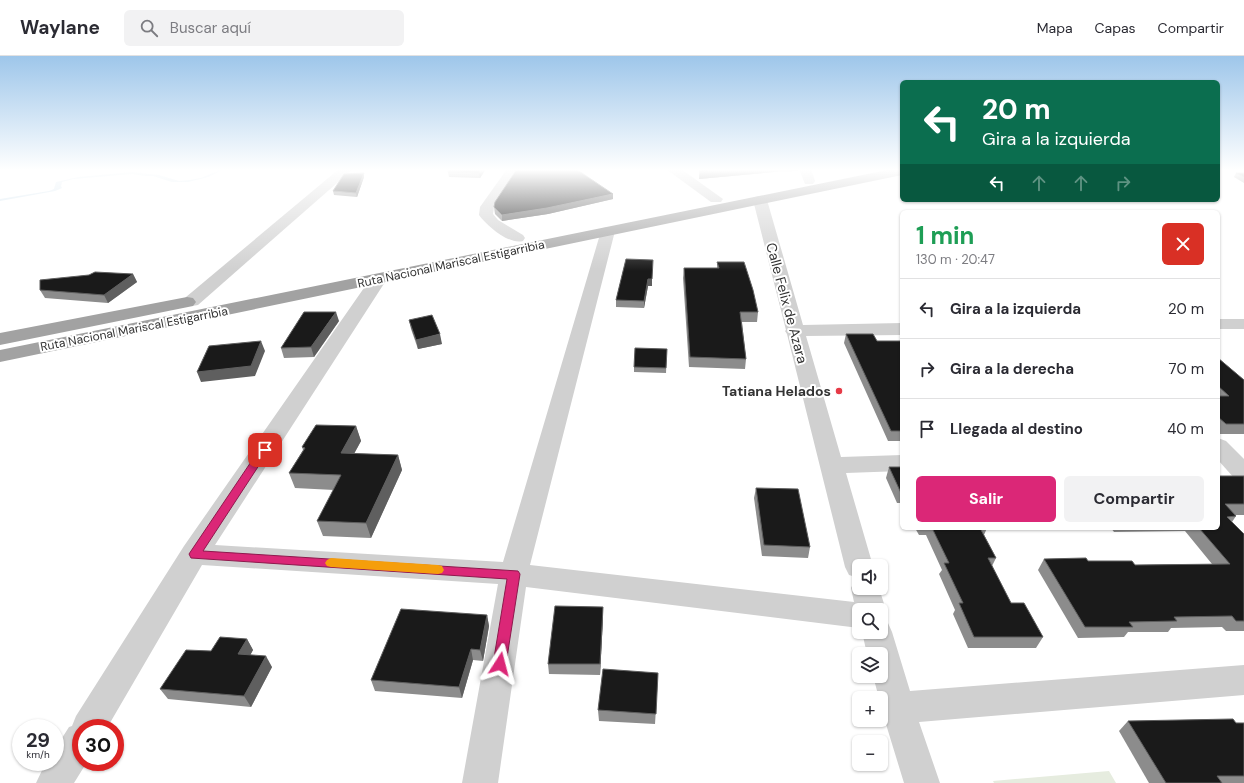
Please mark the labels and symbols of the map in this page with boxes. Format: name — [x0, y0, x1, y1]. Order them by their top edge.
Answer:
street label: Ruta Nacional Mariscal Estigarribia — [356, 236, 546, 292]
street label: Calle Felix de Azara — [762, 241, 812, 365]
street label: Ruta Nacional Mariscal Estigarribia — [39, 303, 229, 355]
place label: Tatiana Helados — [722, 382, 831, 400]
marker: Tatiana Helados — [834, 386, 844, 396]
pin — [248, 433, 282, 467]
position arrow — [479, 643, 521, 685]
speed limit sign: 30 — [72, 719, 124, 771]

